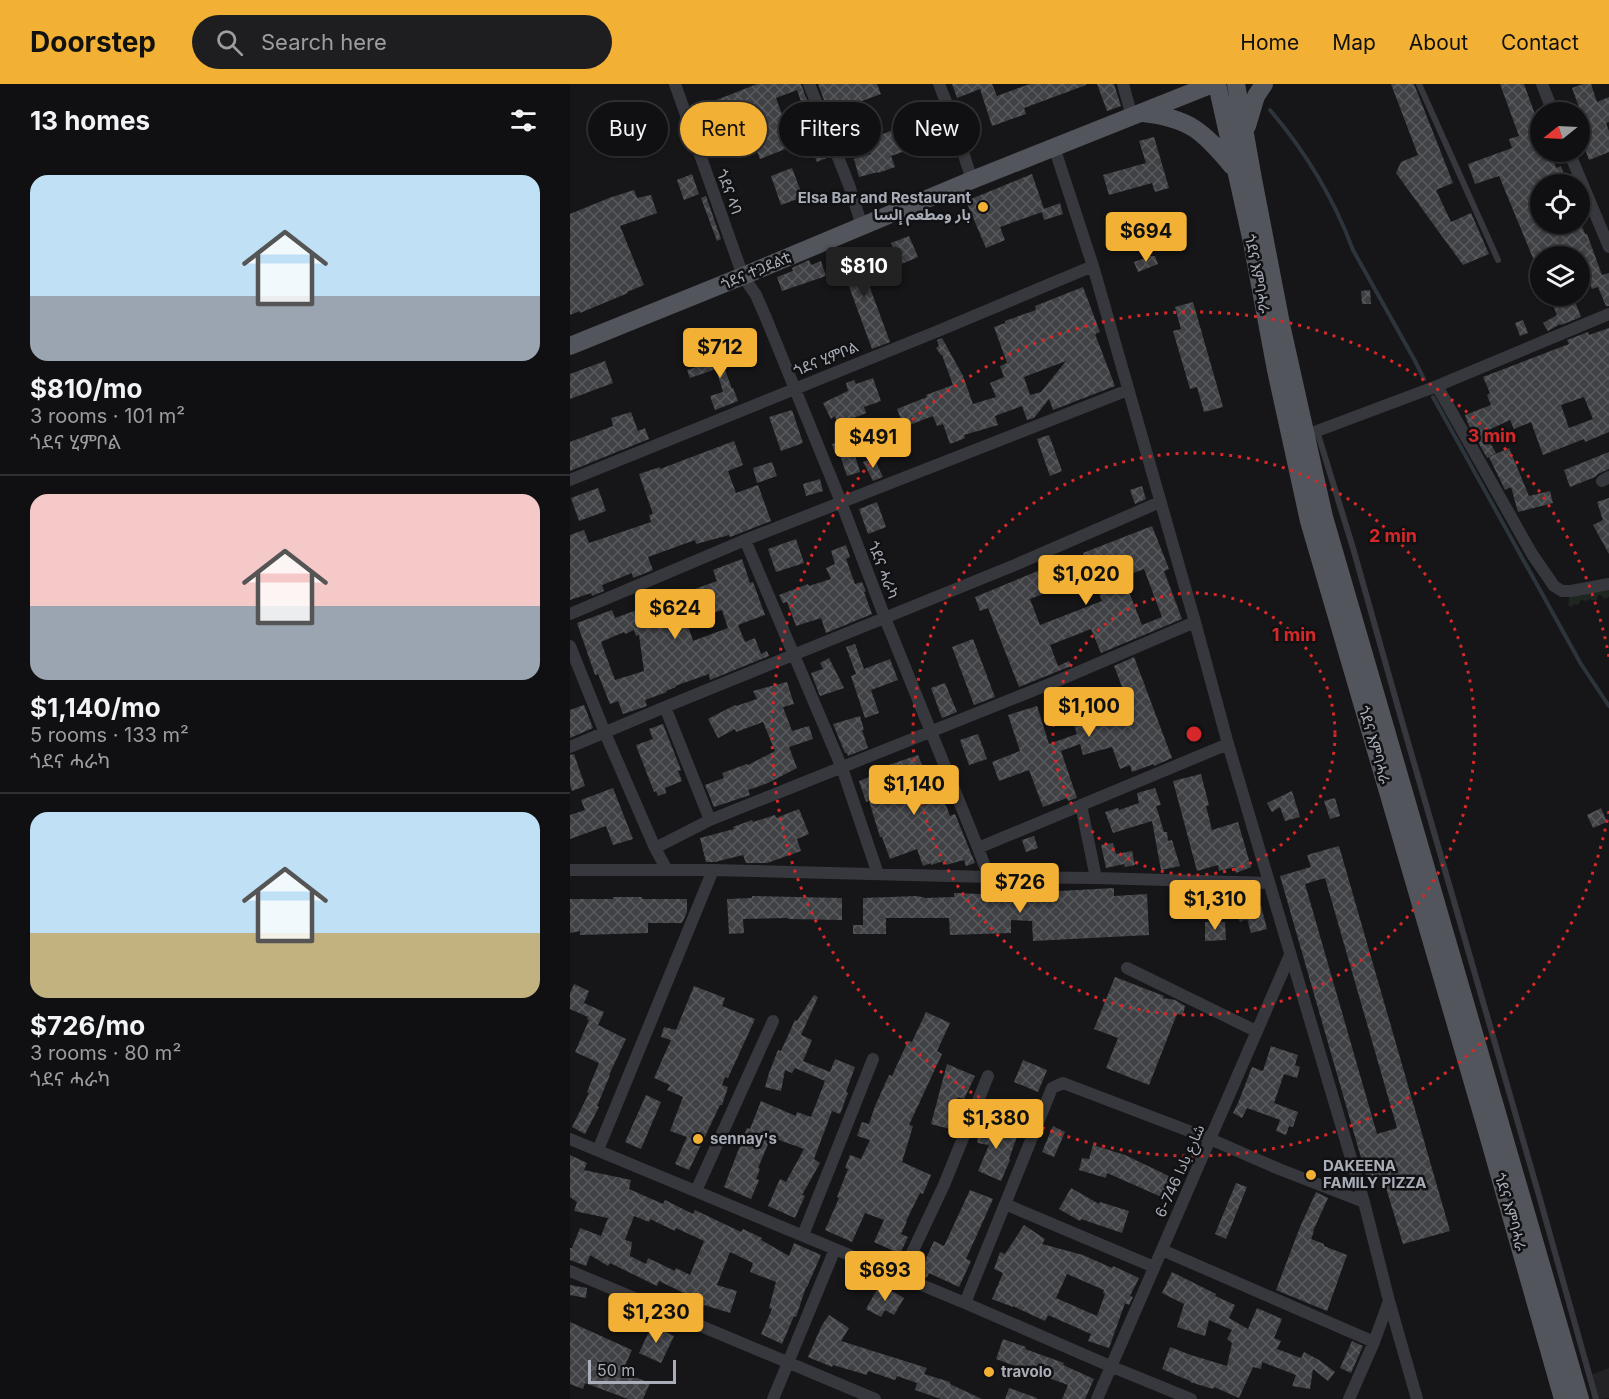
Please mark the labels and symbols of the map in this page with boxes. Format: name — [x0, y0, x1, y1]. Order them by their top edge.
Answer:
north arrow — [1530, 102, 1590, 162]
street label: ጎደና ላባ — [713, 167, 746, 217]
place label: Elsa Bar and Restaurant بار ومطعم إلسا — [798, 188, 972, 226]
marker: Elsa Bar and Restaurant بار ومطعم إلسا — [976, 200, 990, 214]
pin: $694 — [1110, 212, 1182, 263]
street label: ጎደና እምባሓራ — [1241, 233, 1274, 315]
street label: ጎደና ተጋደልቲ — [718, 247, 794, 294]
pin: $810 — [828, 247, 900, 298]
pin: $712 — [684, 328, 756, 379]
street label: ጎደና ሂምቦል — [791, 337, 861, 380]
pin: $491 — [837, 418, 909, 469]
text: 3 min — [1468, 425, 1516, 446]
text: 2 min — [1369, 525, 1417, 546]
street label: ጎደና ሓራካ — [864, 538, 903, 601]
pin: $1,020 — [1037, 555, 1135, 606]
pin: $624 — [639, 589, 711, 640]
text: 1 min — [1272, 624, 1316, 645]
pin: $1,100 — [1040, 687, 1138, 738]
street label: ጎደና እምባሓራ — [1354, 704, 1395, 786]
centre of rings — [1184, 724, 1204, 744]
pin: $1,140 — [865, 765, 963, 816]
pin: $726 — [984, 863, 1056, 914]
pin: $1,310 — [1166, 880, 1264, 931]
pin: $1,380 — [947, 1099, 1045, 1150]
street label: شارع بادا 746-6 — [1151, 1121, 1211, 1221]
place label: sennay's — [710, 1129, 777, 1148]
marker: sennay's — [691, 1132, 705, 1146]
place label: DAKEENA FAMILY PIZZA — [1323, 1156, 1427, 1192]
marker: DAKEENA FAMILY PIZZA — [1304, 1168, 1318, 1182]
street label: ጎደና እምባሓራ — [1490, 1171, 1531, 1253]
pin: $693 — [849, 1251, 921, 1302]
pin: $1,230 — [607, 1293, 705, 1344]
scale bar — [588, 1357, 676, 1384]
place label: travolo — [1001, 1362, 1052, 1381]
marker: travolo — [982, 1365, 996, 1379]

